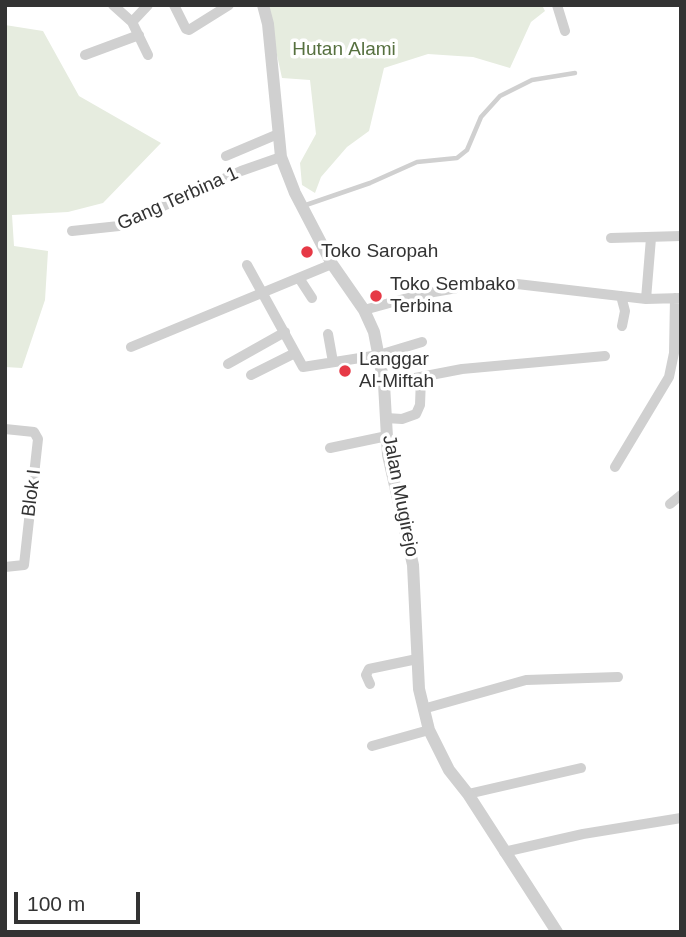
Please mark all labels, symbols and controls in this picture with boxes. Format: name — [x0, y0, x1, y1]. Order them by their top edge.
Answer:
park label: Hutan Alami — [292, 39, 396, 61]
street label: Gang Terbina 1 — [114, 162, 242, 236]
place label: Toko Saropah — [321, 241, 438, 263]
marker: Toko Saropah — [299, 244, 315, 260]
place label: Toko Sembako Terbina — [390, 274, 516, 318]
marker: Toko Sembako Terbina — [368, 288, 384, 304]
place label: Langgar Al-Miftah — [359, 349, 434, 393]
marker: Langgar Al-Miftah — [337, 363, 353, 379]
street label: Jalan Mugirejo — [377, 433, 423, 559]
street label: Blok I — [18, 468, 46, 518]
scale bar — [18, 878, 144, 922]
text: 100 m — [27, 892, 85, 915]

